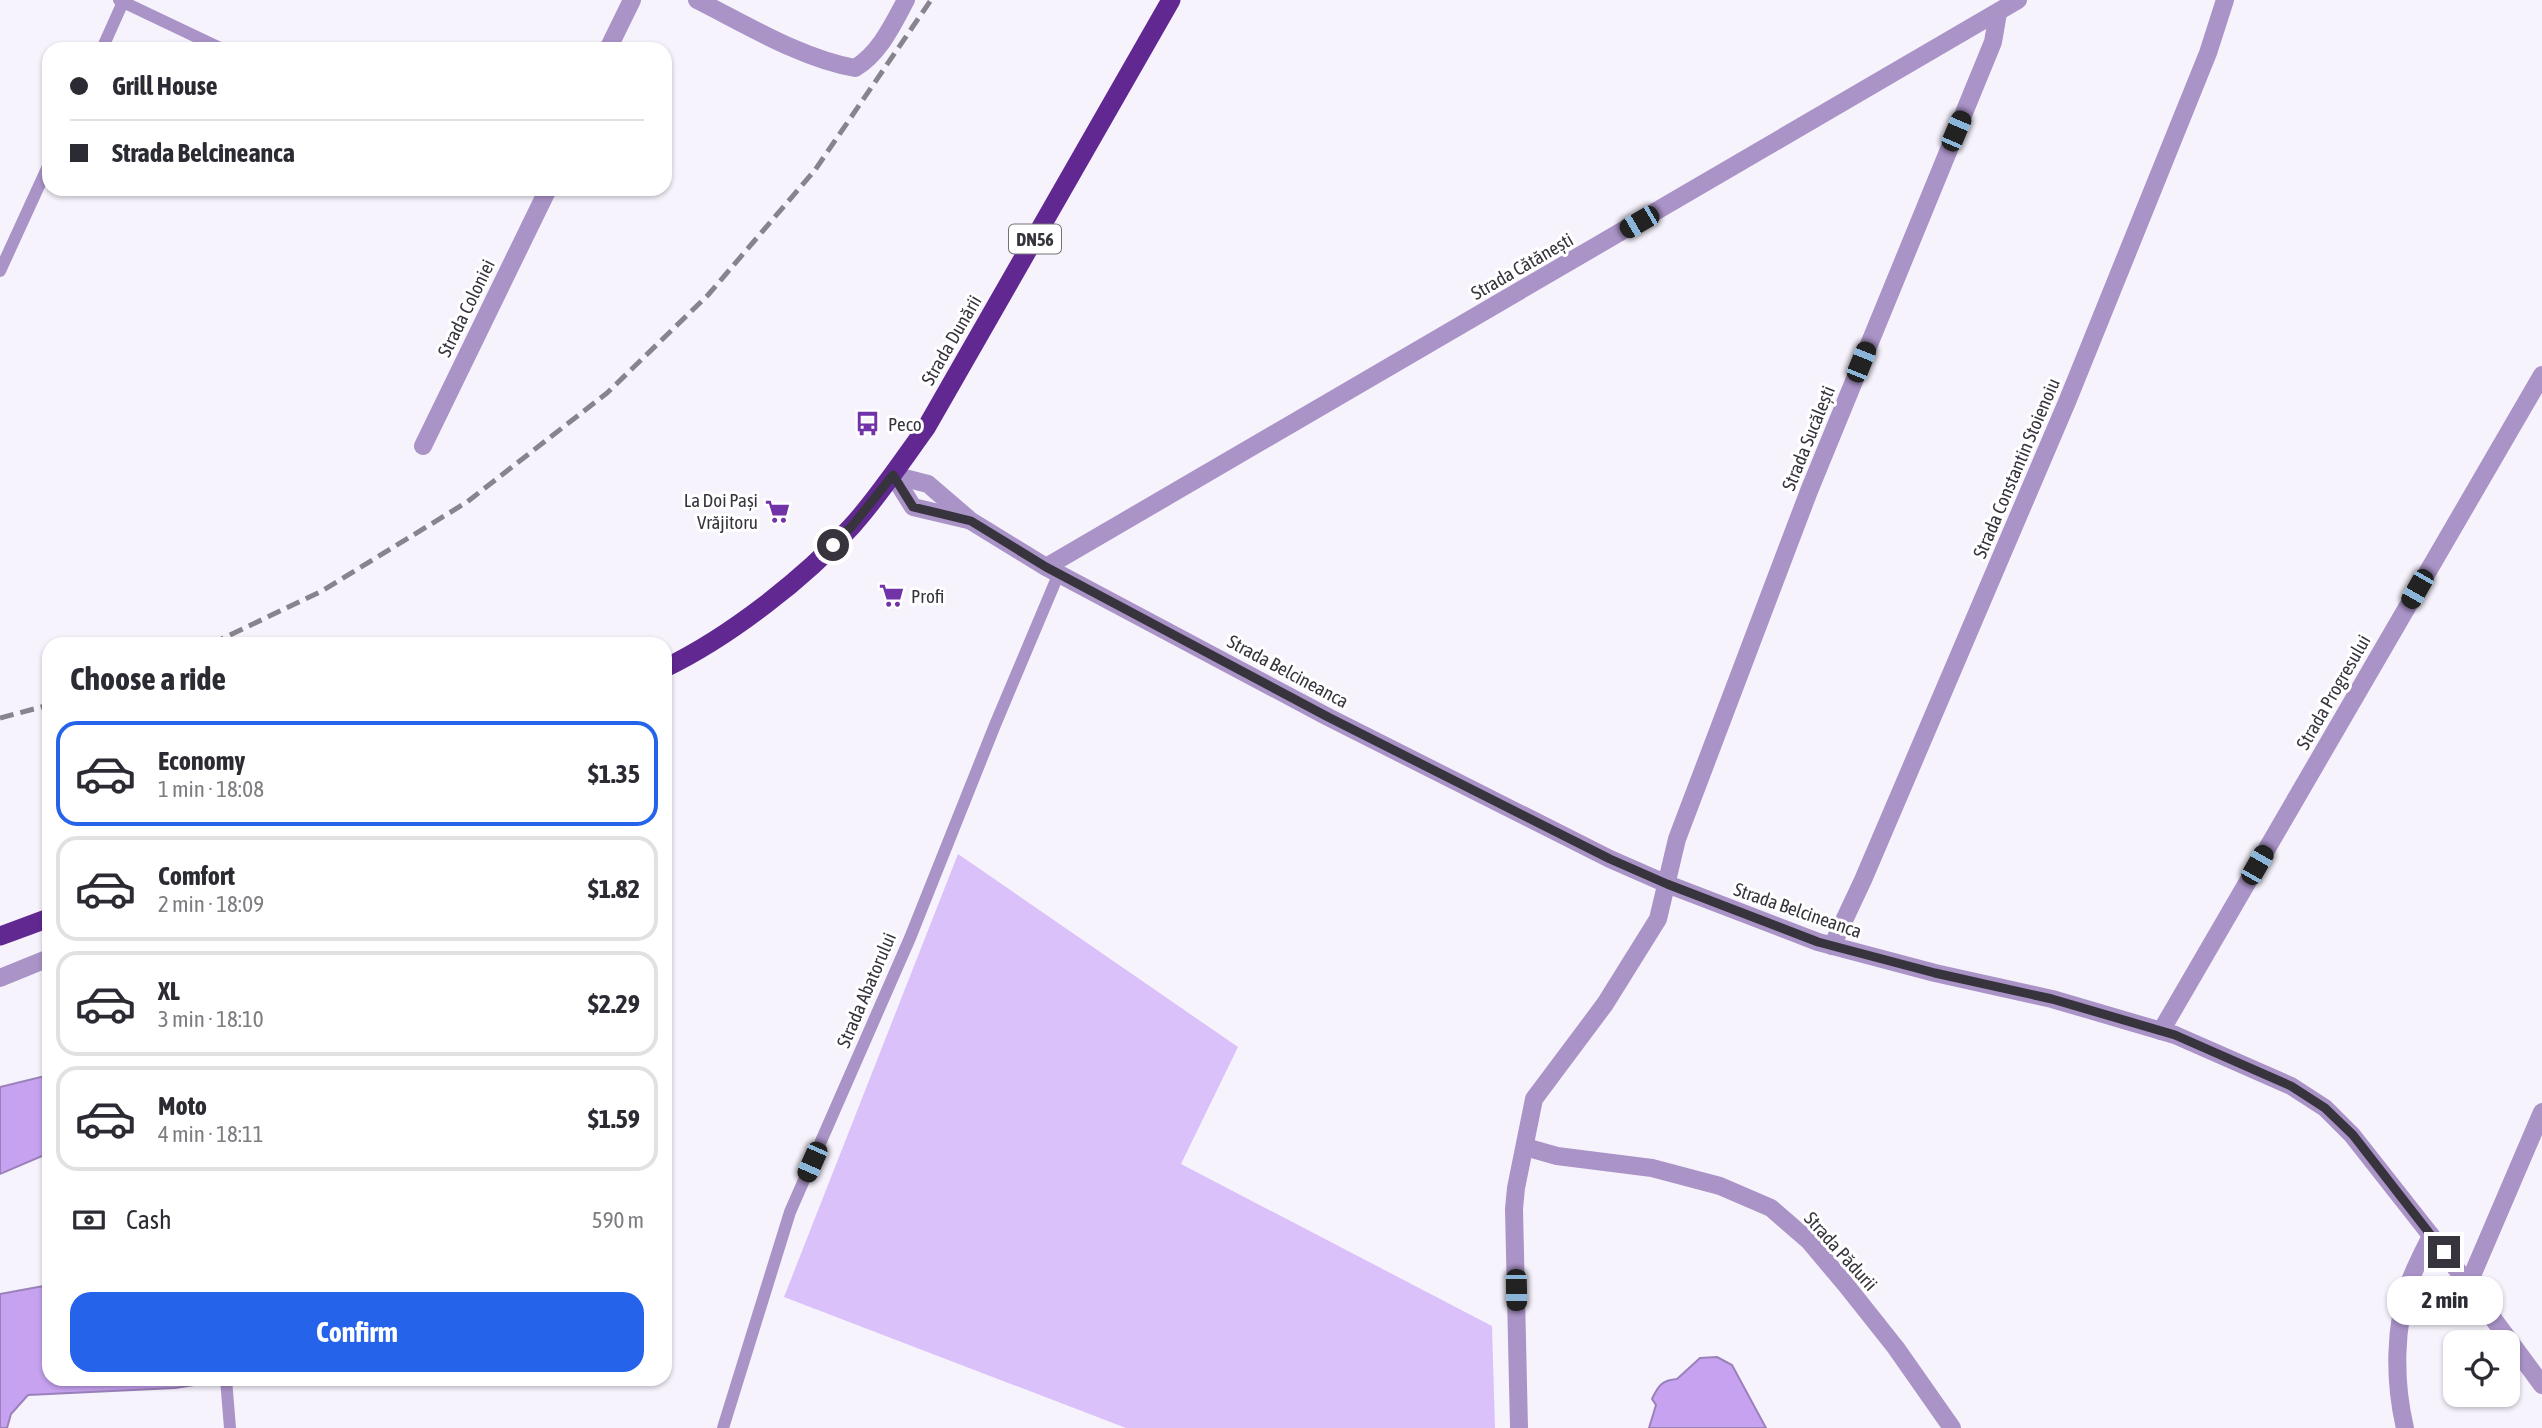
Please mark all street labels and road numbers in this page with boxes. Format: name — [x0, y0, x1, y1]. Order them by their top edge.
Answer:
road number: DN56 — [1009, 225, 1061, 254]
street label: Strada Cătănești — [1467, 228, 1577, 304]
street label: Strada Coloniei — [433, 256, 499, 360]
street label: Strada Dunării — [916, 291, 986, 389]
street label: Strada Constantin Stoienoiu — [1968, 375, 2064, 561]
street label: Strada Sucălești — [1777, 382, 1839, 494]
street label: Strada Belcineanca — [1224, 630, 1352, 712]
street label: Strada Progresului — [2291, 631, 2375, 753]
street label: Strada Belcineanca — [1731, 878, 1865, 942]
street label: Strada Abatorului — [832, 929, 900, 1051]
street label: Strada Pădurii — [1800, 1207, 1882, 1295]

